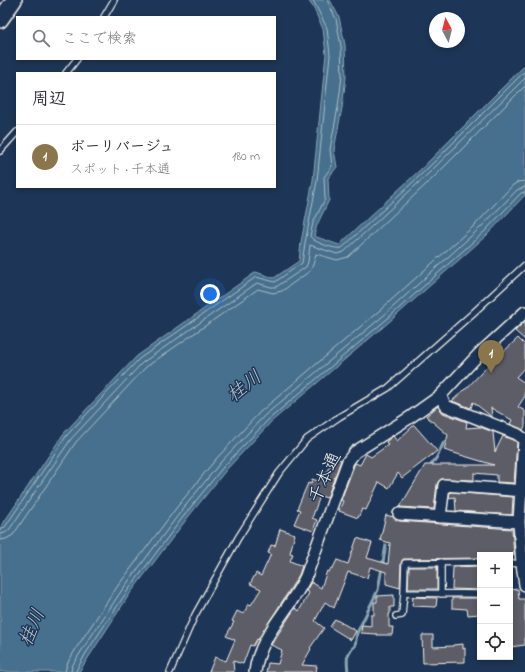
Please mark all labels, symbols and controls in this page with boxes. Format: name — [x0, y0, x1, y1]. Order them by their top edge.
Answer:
north arrow — [429, 12, 465, 48]
search box — [16, 16, 276, 60]
icon: search — [30, 27, 52, 49]
text: ここで検索 — [62, 28, 137, 50]
text: 周辺 — [32, 87, 66, 112]
text: ボーリバージュ — [70, 136, 174, 158]
text: 1 — [43, 147, 47, 166]
text: 180 m — [232, 147, 260, 166]
text: スポット · 千本通 — [70, 160, 170, 179]
your location — [200, 284, 220, 304]
pin: 1 — [478, 340, 504, 373]
water label: 桂川 — [222, 365, 268, 409]
street label: 千本通 — [303, 448, 349, 508]
map controls — [477, 552, 513, 660]
button: + — [477, 552, 513, 588]
button: − — [477, 588, 513, 624]
water label: 桂川 — [13, 605, 53, 651]
button: locate — [477, 624, 513, 660]

